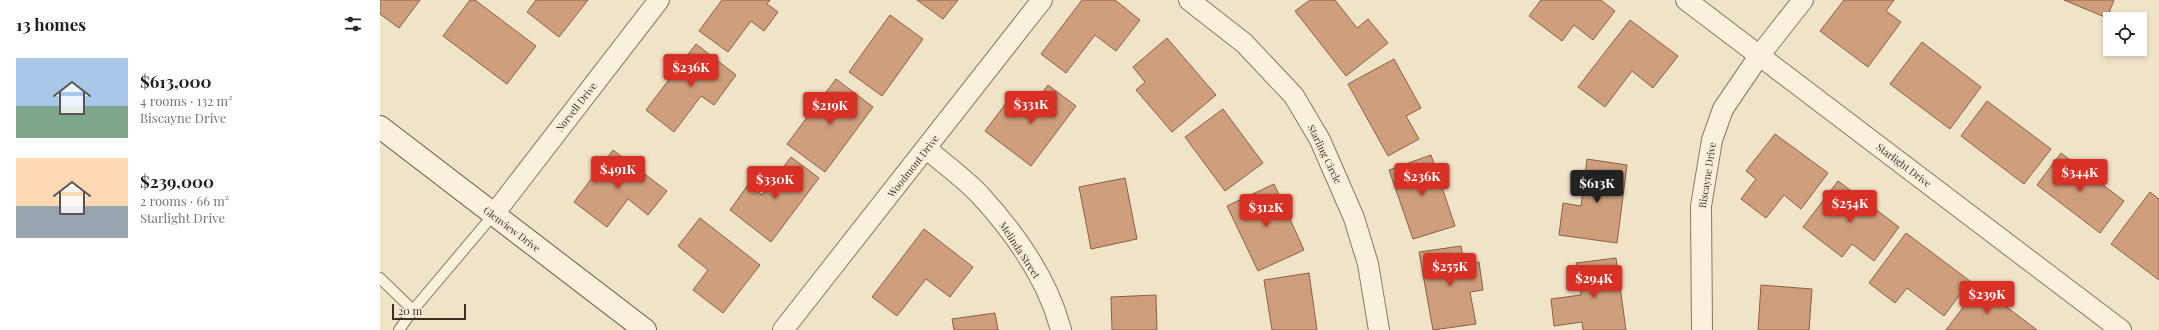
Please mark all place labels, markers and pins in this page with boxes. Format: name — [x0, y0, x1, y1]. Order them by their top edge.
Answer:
pin: $236K — [663, 54, 719, 88]
pin: $331K — [1003, 91, 1059, 125]
pin: $219K — [802, 92, 858, 126]
pin: $491K — [590, 156, 646, 190]
pin: $344K — [2052, 159, 2108, 193]
pin: $236K — [1394, 163, 1450, 197]
pin: $330K — [747, 166, 803, 200]
pin: $613K — [1569, 170, 1625, 204]
pin: $254K — [1822, 190, 1878, 224]
pin: $312K — [1238, 194, 1294, 228]
pin: $255K — [1422, 253, 1478, 287]
pin: $294K — [1566, 265, 1622, 299]
pin: $239K — [1959, 281, 2015, 315]

